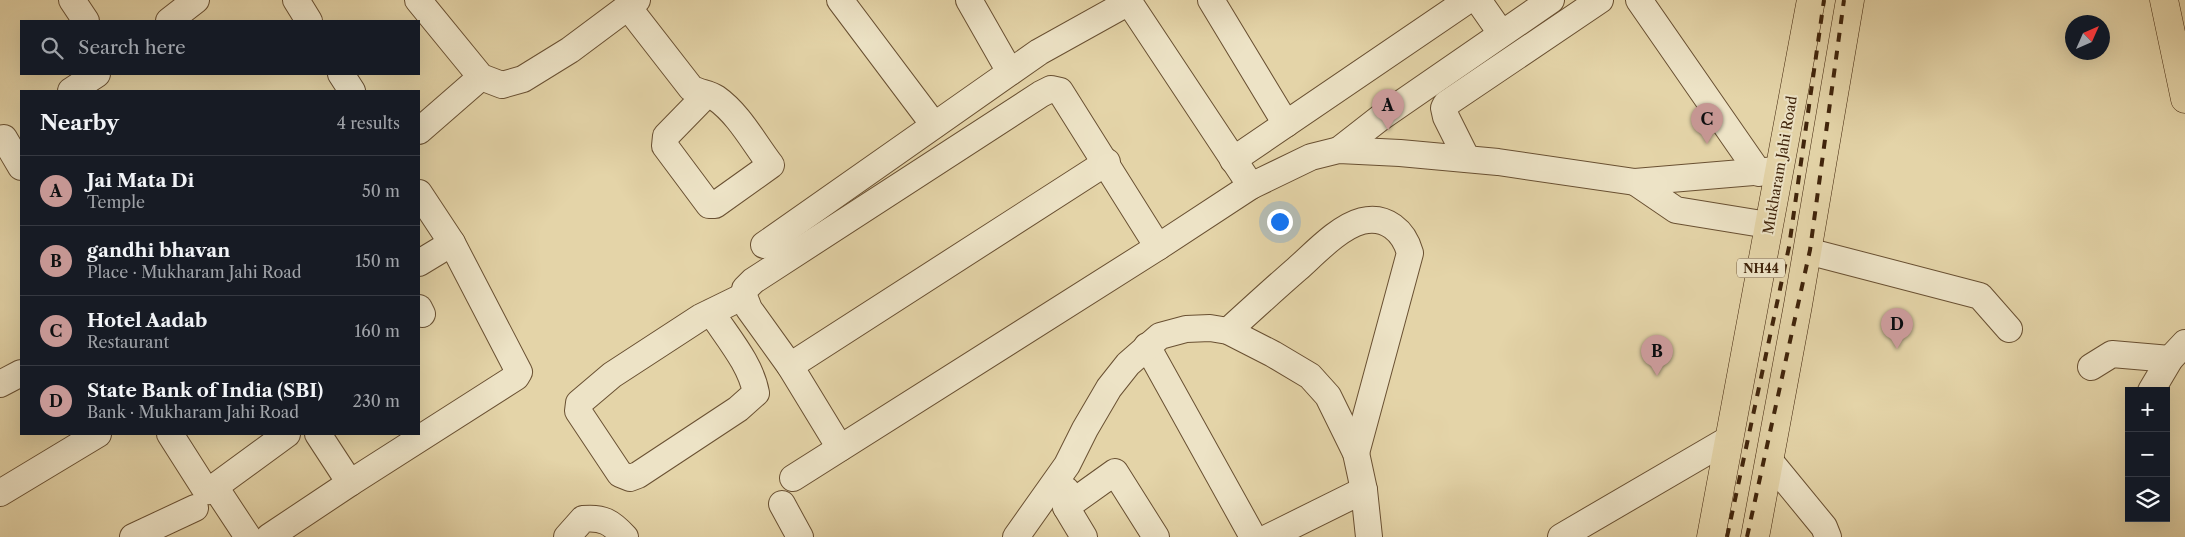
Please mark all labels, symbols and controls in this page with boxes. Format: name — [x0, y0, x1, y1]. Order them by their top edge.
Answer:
north arrow — [2065, 15, 2110, 60]
search box — [20, 20, 420, 75]
icon: search — [38, 34, 66, 62]
text: Search here — [78, 36, 186, 59]
pin: A — [1372, 89, 1404, 130]
street label: Mukharam Jahi Road — [1759, 94, 1801, 236]
pin: C — [1691, 103, 1723, 144]
text: Nearby — [40, 110, 119, 135]
text: 4 results — [337, 113, 400, 133]
text: Jai Mata Di — [87, 169, 194, 192]
text: A — [50, 181, 62, 201]
text: 50 m — [362, 181, 400, 201]
text: Temple — [87, 192, 145, 212]
your location — [1267, 209, 1293, 235]
text: gandhi bhavan — [87, 239, 230, 262]
text: B — [50, 251, 62, 271]
text: 150 m — [355, 251, 400, 271]
road number: NH44 — [1737, 258, 1785, 278]
text: Place · Mukharam Jahi Road — [87, 262, 301, 282]
pin: D — [1881, 308, 1913, 349]
text: Hotel Aadab — [87, 309, 207, 332]
text: C — [50, 321, 62, 341]
text: 160 m — [355, 321, 400, 341]
text: Restaurant — [87, 332, 169, 352]
pin: B — [1641, 335, 1673, 376]
text: State Bank of India (SBI) — [87, 379, 323, 402]
map controls — [2125, 387, 2170, 522]
button: + — [2125, 387, 2170, 432]
text: D — [49, 391, 63, 411]
text: 230 m — [353, 391, 400, 411]
text: Bank · Mukharam Jahi Road — [87, 402, 299, 422]
button: − — [2125, 432, 2170, 477]
button: layers — [2125, 477, 2170, 522]

